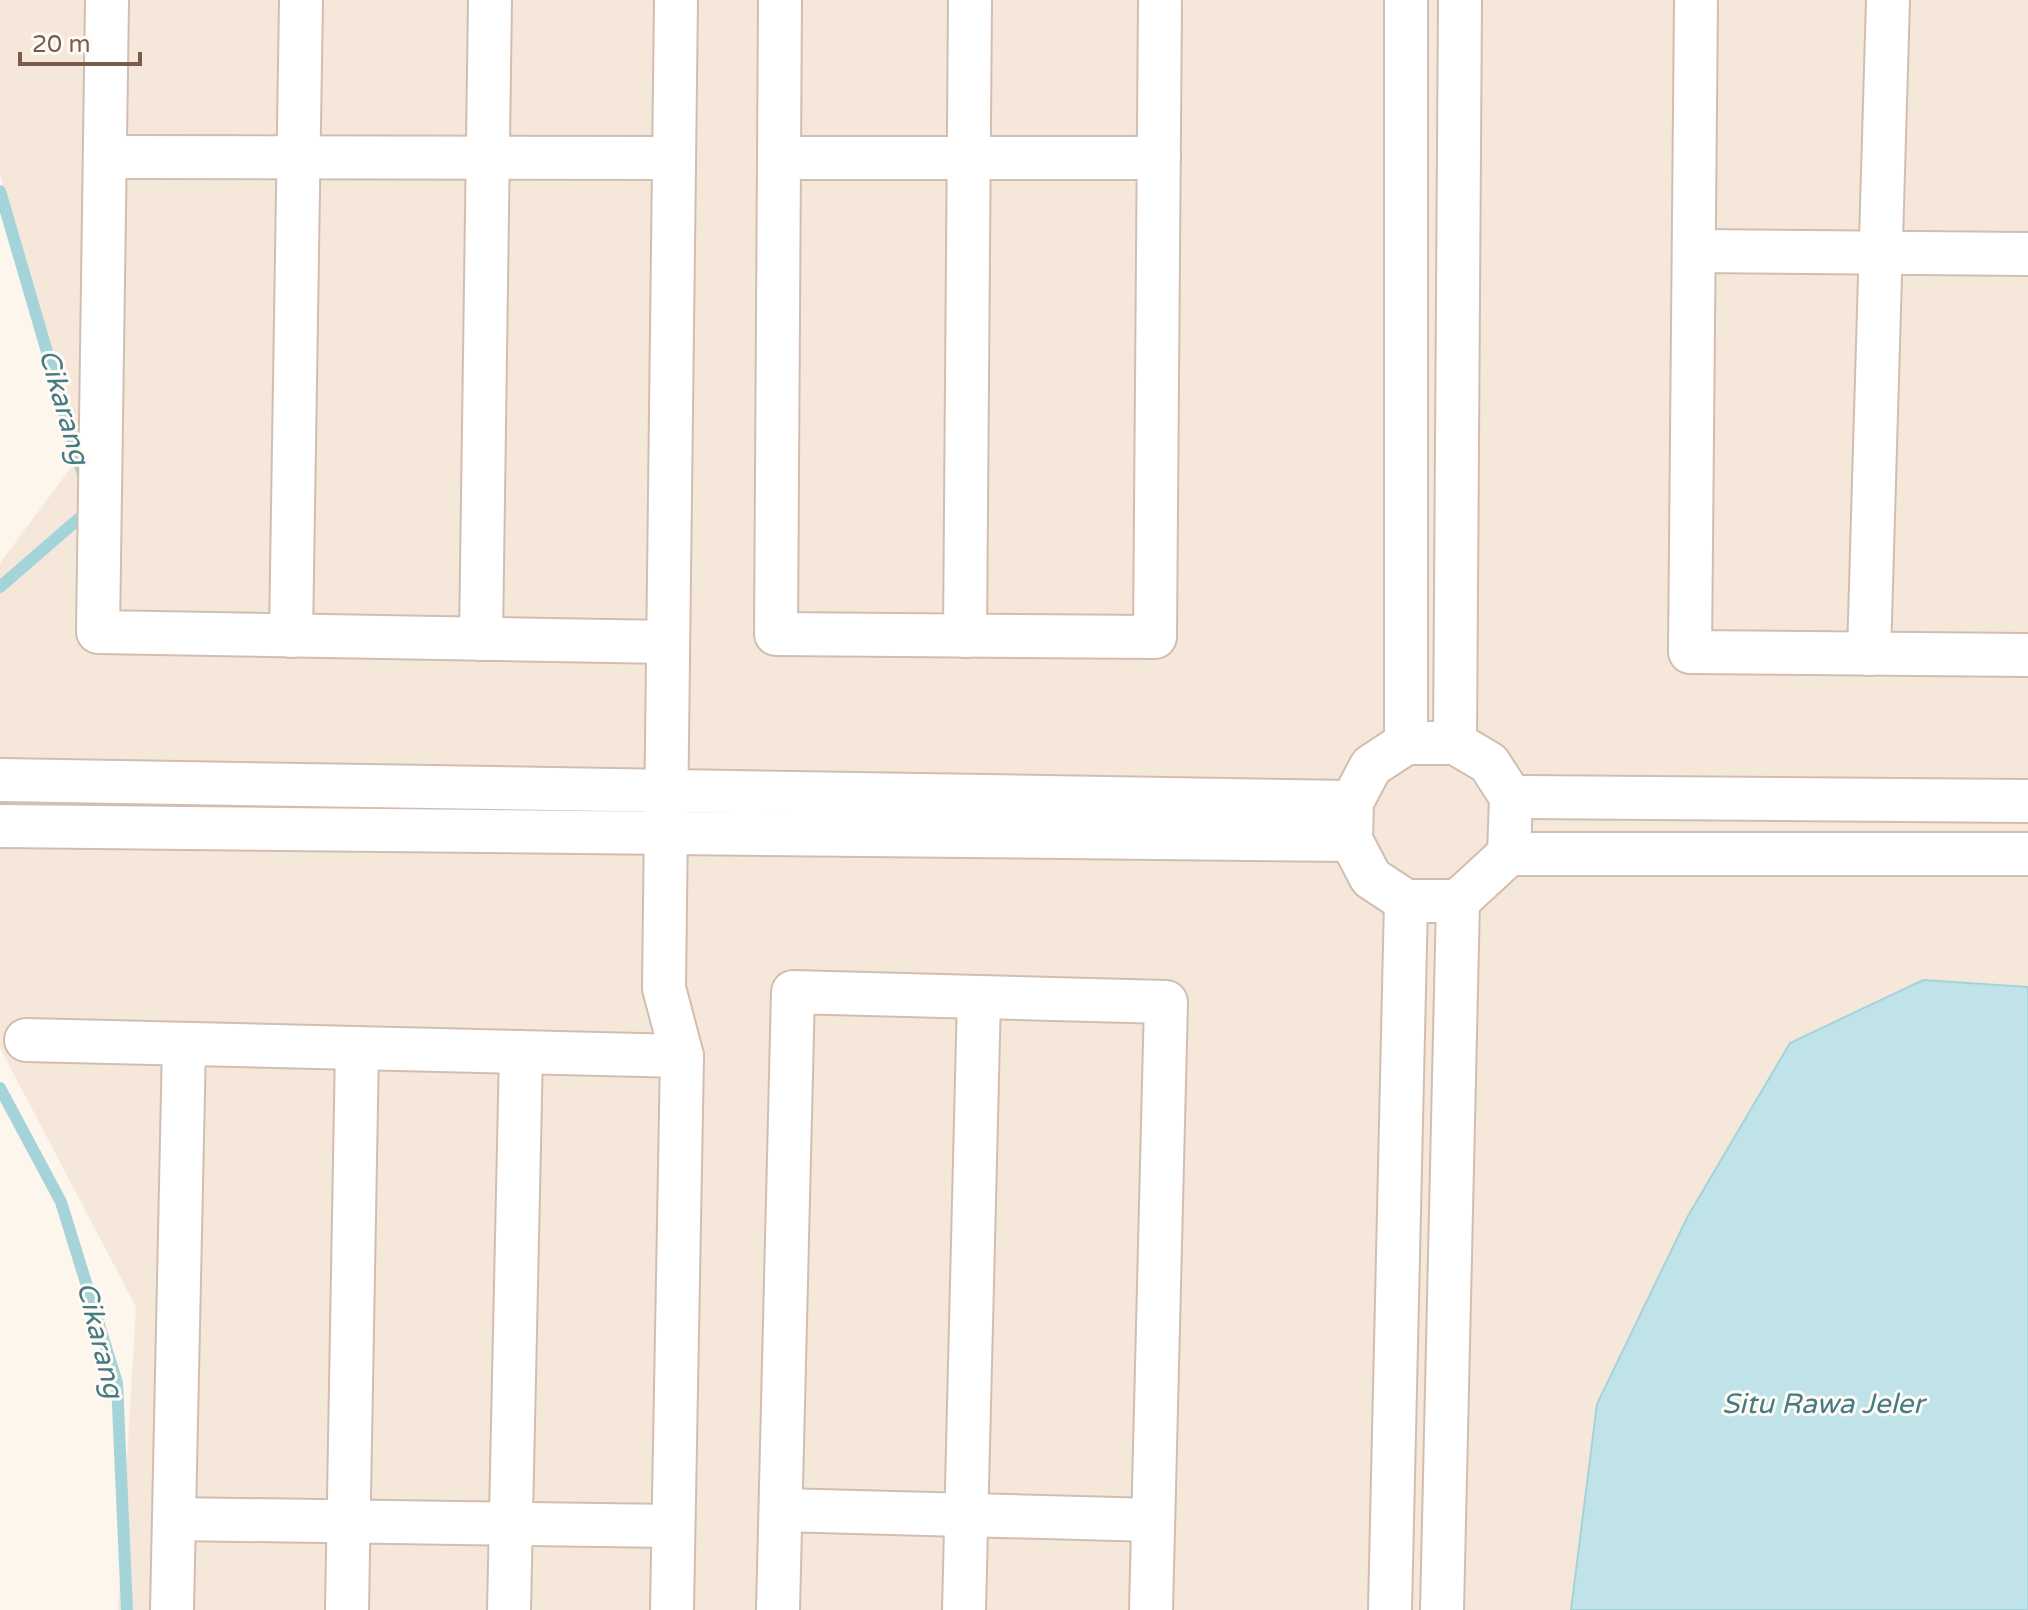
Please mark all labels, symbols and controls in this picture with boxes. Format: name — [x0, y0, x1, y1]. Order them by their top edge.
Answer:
scale bar — [20, 16, 140, 66]
text: 20 m — [32, 30, 90, 59]
water label: Cikarang — [31, 345, 97, 470]
water label: Cikarang — [69, 1278, 131, 1403]
water label: Situ Rawa Jeler — [1722, 1387, 1927, 1421]

